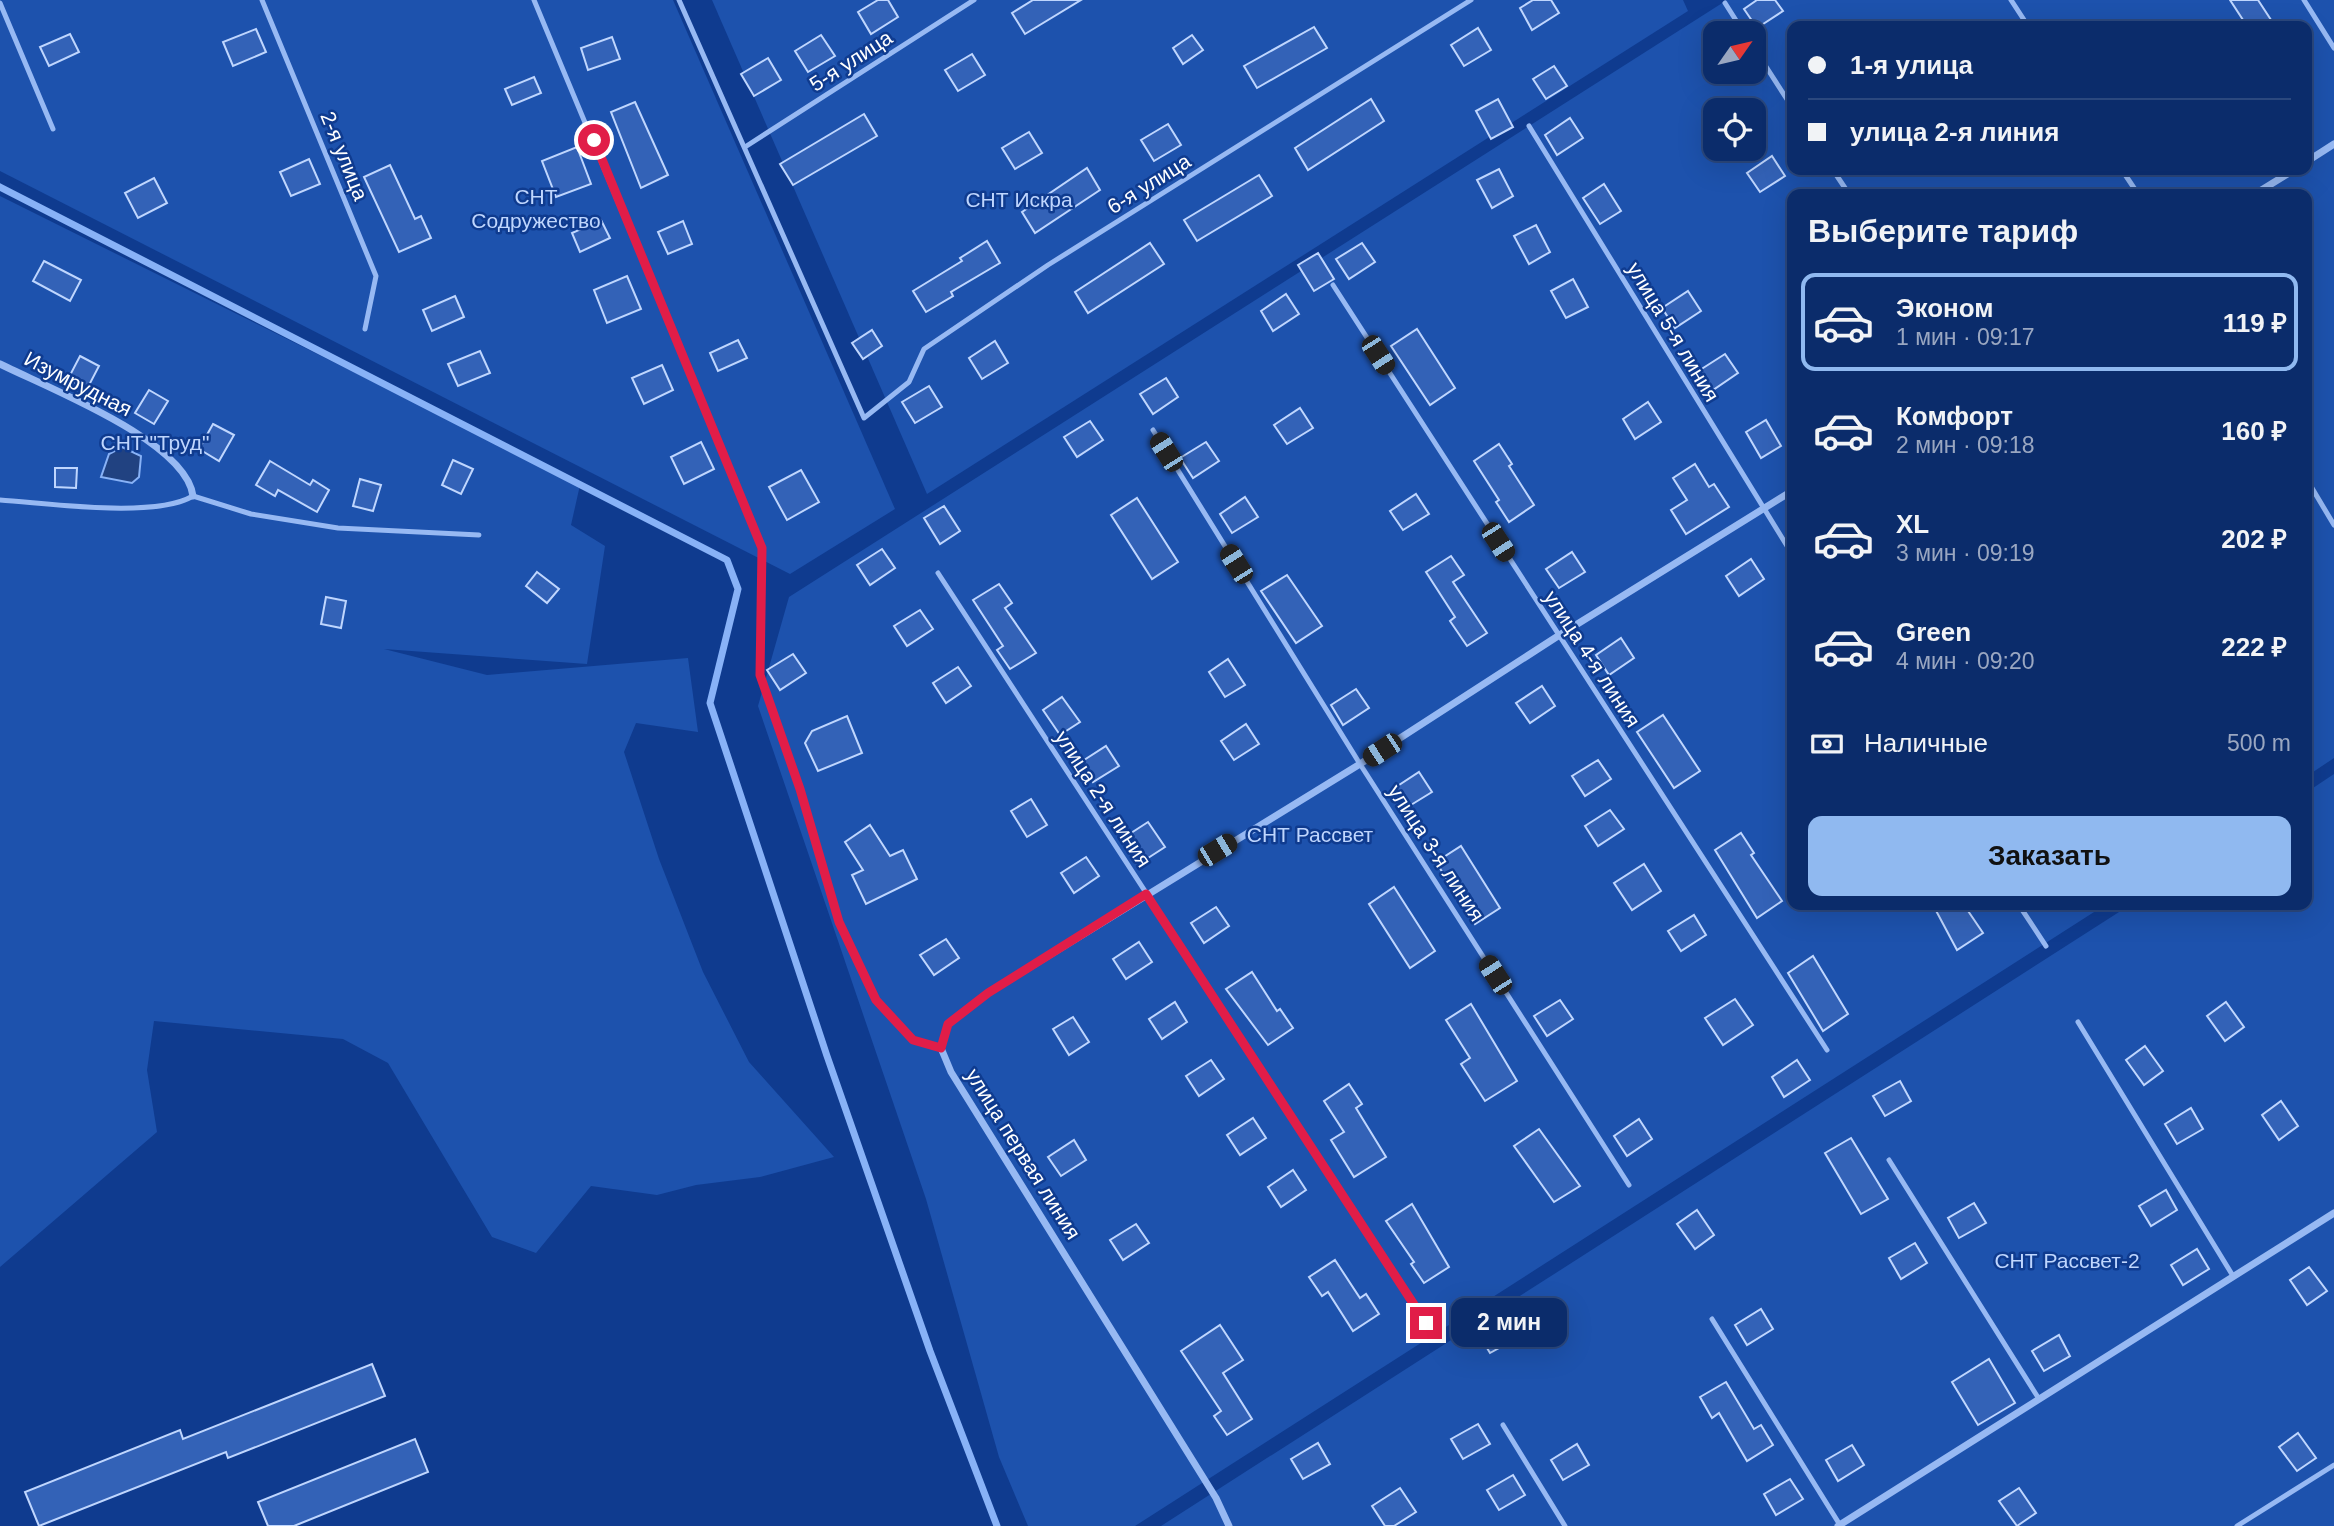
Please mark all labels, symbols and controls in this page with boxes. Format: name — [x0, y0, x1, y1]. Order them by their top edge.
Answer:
north arrow — [1703, 21, 1766, 84]
map controls — [1703, 21, 1766, 161]
street label: 5-я улица — [805, 25, 897, 96]
text: 1-я улица — [1850, 50, 1973, 80]
button: locate — [1703, 98, 1766, 161]
street label: 2-я улица — [316, 108, 373, 204]
text: улица 2-я линия — [1850, 117, 2059, 147]
route start — [578, 124, 610, 156]
street label: 6-я улица — [1103, 149, 1195, 218]
park label: СНТ Содружество — [471, 185, 601, 232]
park label: СНТ Искра — [965, 188, 1073, 211]
text: Выберите тариф — [1808, 213, 2078, 249]
street label: улица 5-я линия — [1623, 258, 1724, 405]
icon: car — [1812, 291, 1875, 354]
text: Эконом — [1896, 293, 1994, 323]
text: 119 ₽ — [2223, 308, 2287, 338]
text: 1 мин · 09:17 — [1896, 324, 2035, 350]
car — [1358, 332, 1399, 378]
street label: Изумрудная — [21, 347, 136, 420]
icon: car — [1812, 399, 1875, 462]
text: Комфорт — [1896, 401, 2013, 431]
text: 160 ₽ — [2221, 416, 2287, 446]
car — [1146, 429, 1187, 475]
park label: СНТ "Труд" — [100, 431, 210, 454]
text: 2 мин · 09:18 — [1896, 432, 2035, 458]
icon: car — [1812, 507, 1875, 570]
text: XL — [1896, 509, 1929, 539]
car — [1478, 519, 1519, 565]
text: 202 ₽ — [2221, 524, 2287, 554]
text: 3 мин · 09:19 — [1896, 540, 2035, 566]
car — [1216, 541, 1257, 587]
street label: улица 4-я линия — [1540, 586, 1645, 731]
icon: car — [1812, 615, 1875, 678]
text: Green — [1896, 617, 1971, 647]
text: 222 ₽ — [2221, 632, 2287, 662]
text: 4 мин · 09:20 — [1896, 648, 2035, 674]
icon: cash — [1808, 725, 1846, 763]
street label: улица 2-я линия — [1051, 726, 1156, 871]
text: Наличные — [1864, 728, 1988, 758]
car — [1359, 730, 1406, 770]
text: 500 m — [2227, 730, 2291, 756]
street label: улица 3-я линия — [1384, 780, 1489, 925]
button: Заказать — [1808, 816, 2291, 896]
park label: СНТ Рассвет — [1247, 823, 1374, 846]
car — [1194, 830, 1241, 870]
car — [1475, 952, 1516, 998]
street label: улица первая линия — [962, 1064, 1085, 1243]
park label: СНТ Рассвет-2 — [1994, 1249, 2140, 1272]
callout: 2 мин — [1450, 1298, 1566, 1348]
route end — [1410, 1307, 1442, 1339]
text: 2 мин — [1477, 1309, 1541, 1335]

